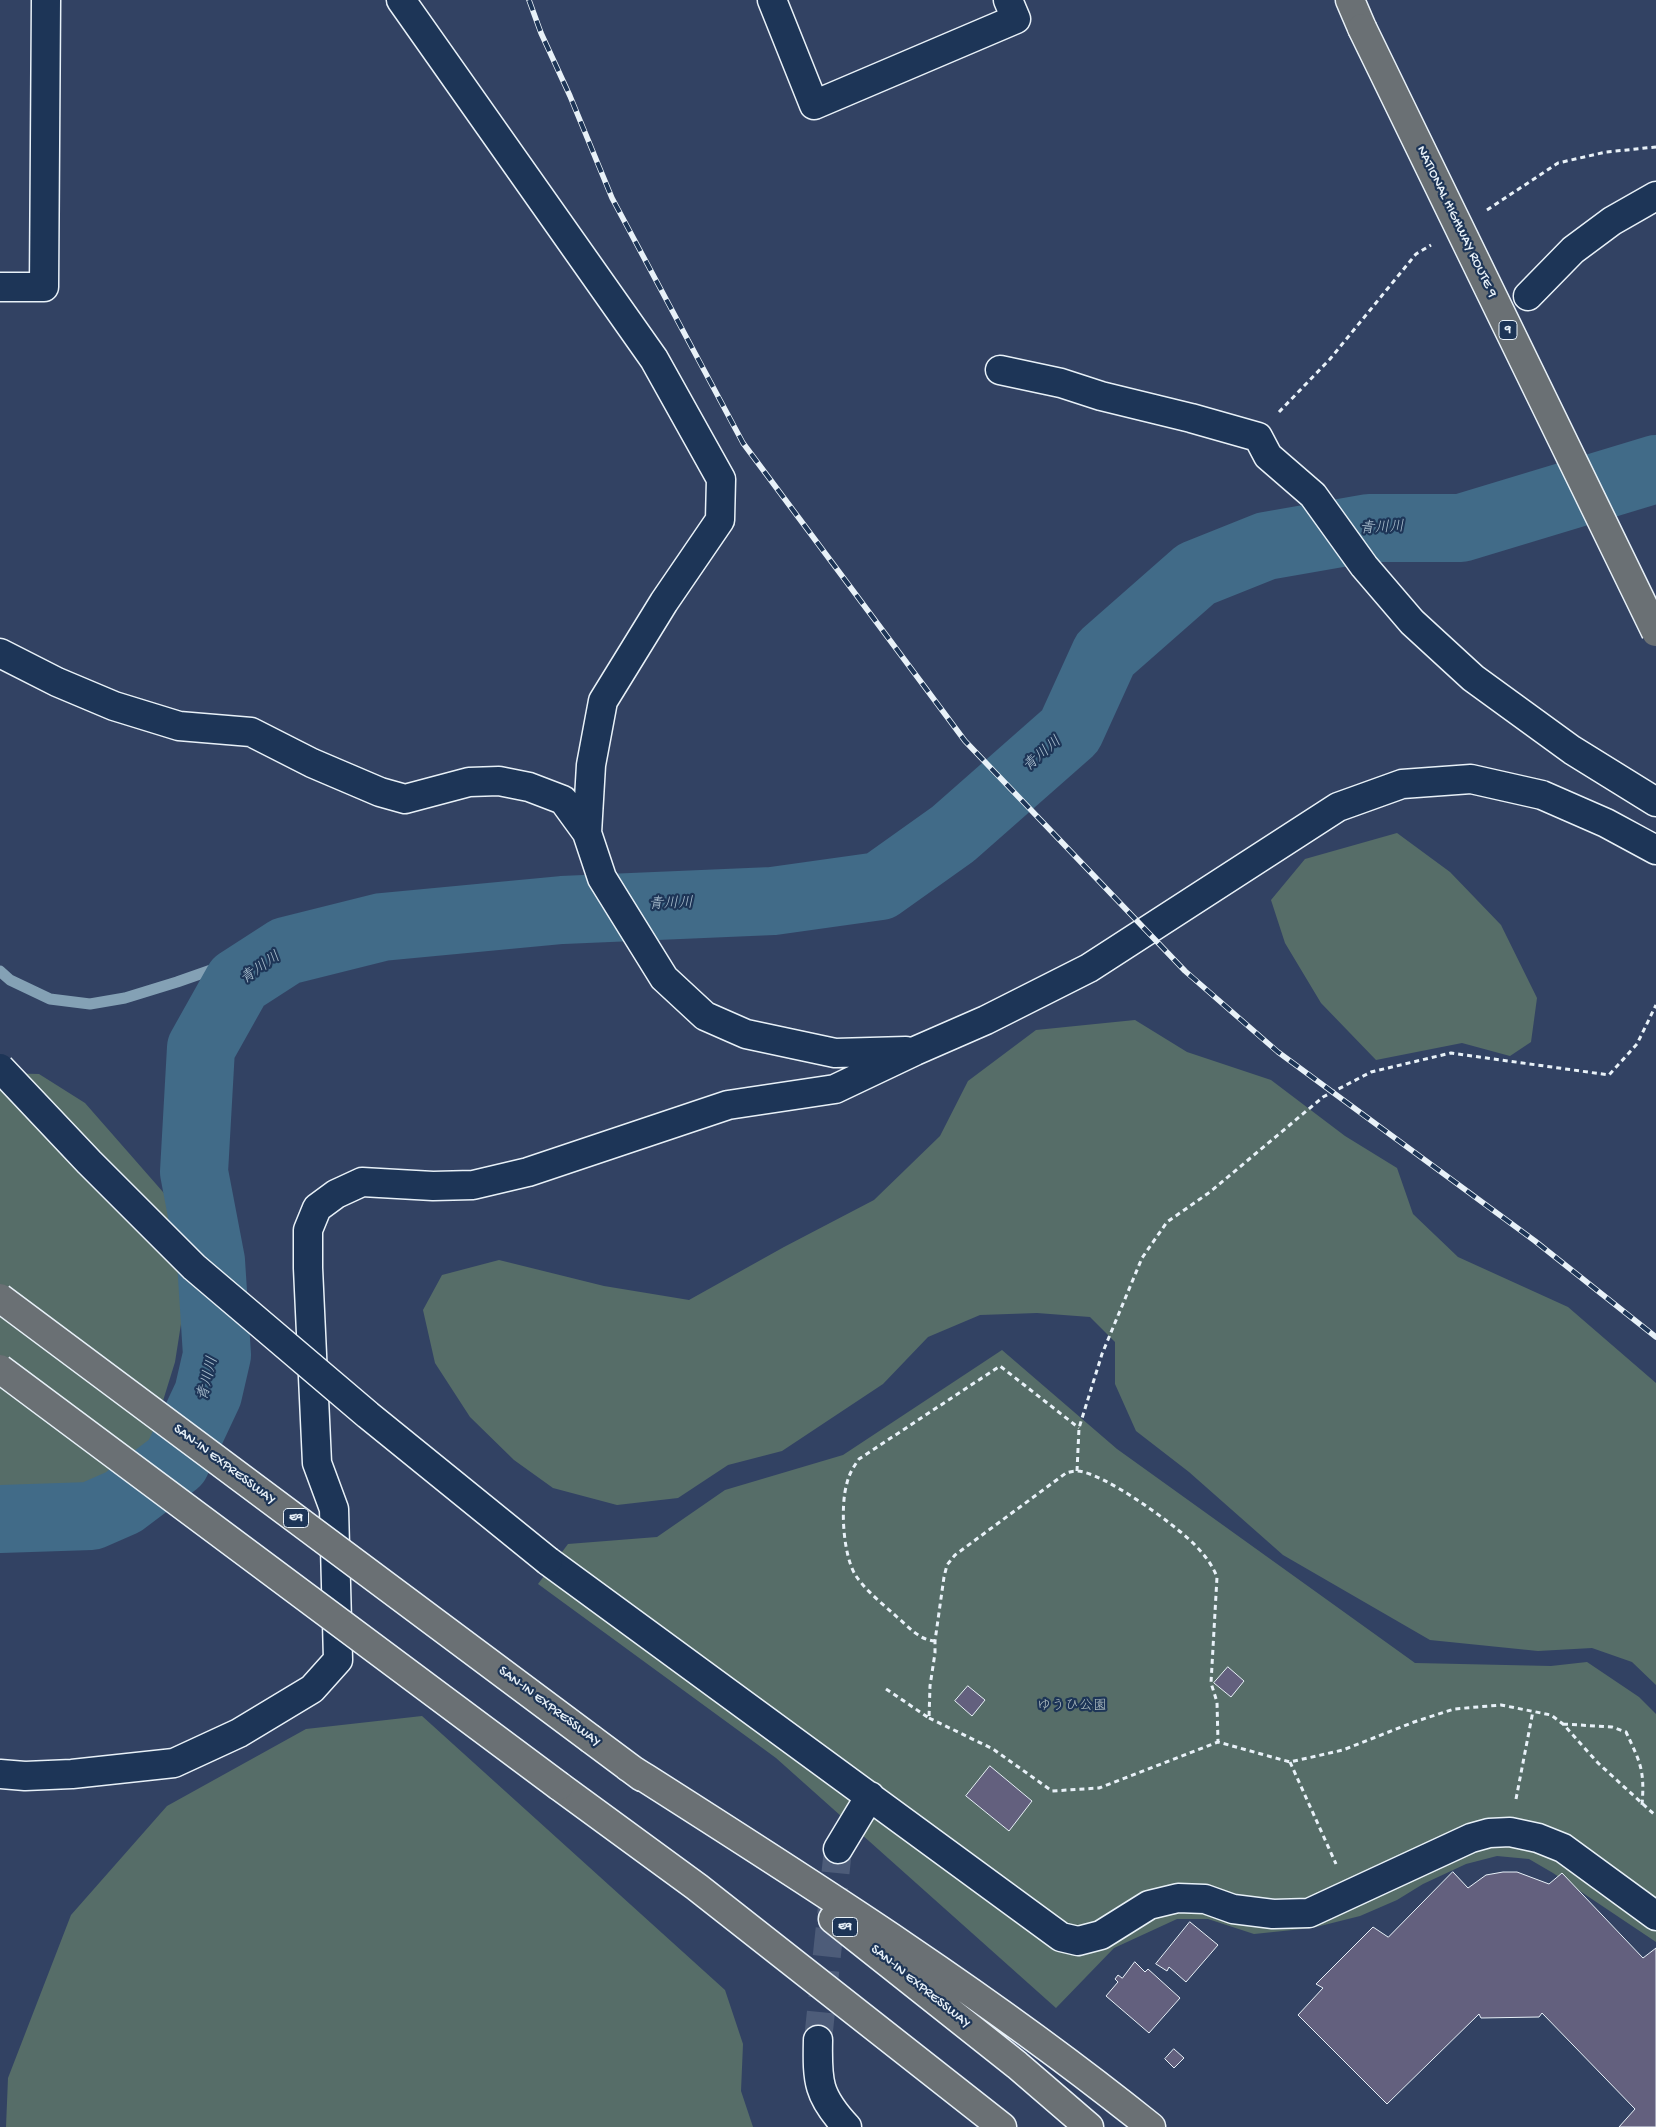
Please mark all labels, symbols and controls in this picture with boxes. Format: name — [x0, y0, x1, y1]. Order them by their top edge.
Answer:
street label: NATIONAL HIGHWAY ROUTE 9 — [1412, 143, 1500, 301]
road number: 9 — [1499, 320, 1517, 340]
water label: 青川川 — [1359, 519, 1405, 539]
water label: 青川川 — [1020, 733, 1066, 777]
water label: 青川川 — [648, 895, 694, 915]
water label: 青川川 — [237, 949, 285, 989]
water label: 青川川 — [195, 1355, 223, 1403]
street label: SAN-IN EXPRESSWAY — [170, 1421, 278, 1509]
road number: E9 — [284, 1509, 308, 1528]
street label: SAN-IN EXPRESSWAY — [495, 1663, 603, 1751]
park label: ゆうひ公園 — [1037, 1699, 1107, 1715]
road number: E9 — [832, 1918, 858, 1936]
street label: SAN-IN EXPRESSWAY — [867, 1942, 973, 2032]

